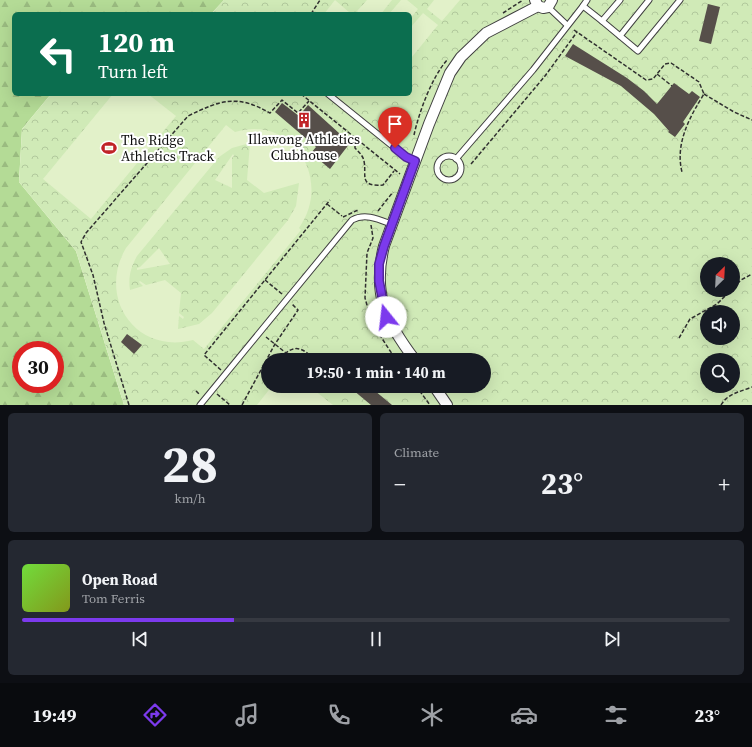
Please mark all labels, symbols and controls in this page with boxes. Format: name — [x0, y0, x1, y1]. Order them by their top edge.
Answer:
text: 120 m — [98, 23, 175, 61]
icon: left — [32, 28, 84, 80]
text: Turn left — [98, 59, 168, 84]
pin — [378, 107, 412, 148]
building icon: Illawong Athletics Clubhouse — [295, 111, 313, 129]
icon: arrive — [384, 113, 406, 135]
place label: Illawong Athletics Clubhouse — [248, 129, 360, 165]
place label: The Ridge Athletics Track — [121, 130, 215, 166]
sports icon: The Ridge Athletics Track — [100, 139, 118, 157]
north arrow — [700, 257, 740, 297]
map controls — [700, 257, 740, 393]
position arrow — [365, 296, 407, 338]
button: sound — [700, 305, 740, 345]
speed limit sign: 30 — [12, 341, 64, 393]
button: search — [700, 353, 740, 393]
text: 19:50 · 1 min · 140 m — [307, 362, 446, 383]
text: 28 — [162, 428, 218, 499]
text: Climate — [394, 444, 439, 461]
text: 23° — [541, 463, 583, 504]
text: − — [394, 469, 406, 499]
text: + — [718, 469, 730, 499]
text: km/h — [175, 490, 205, 507]
text: Open Road — [82, 569, 157, 590]
text: Tom Ferris — [82, 590, 145, 607]
icon: previous — [129, 628, 151, 650]
icon: pause — [365, 628, 387, 650]
icon: next — [601, 628, 623, 650]
icon: directions — [141, 701, 169, 729]
icon: music — [233, 701, 261, 729]
icon: phone — [325, 701, 353, 729]
icon: climate — [418, 701, 446, 729]
icon: car — [510, 701, 538, 729]
icon: filters — [602, 701, 630, 729]
text: 19:49 — [32, 703, 77, 728]
text: 23° — [694, 703, 720, 728]

